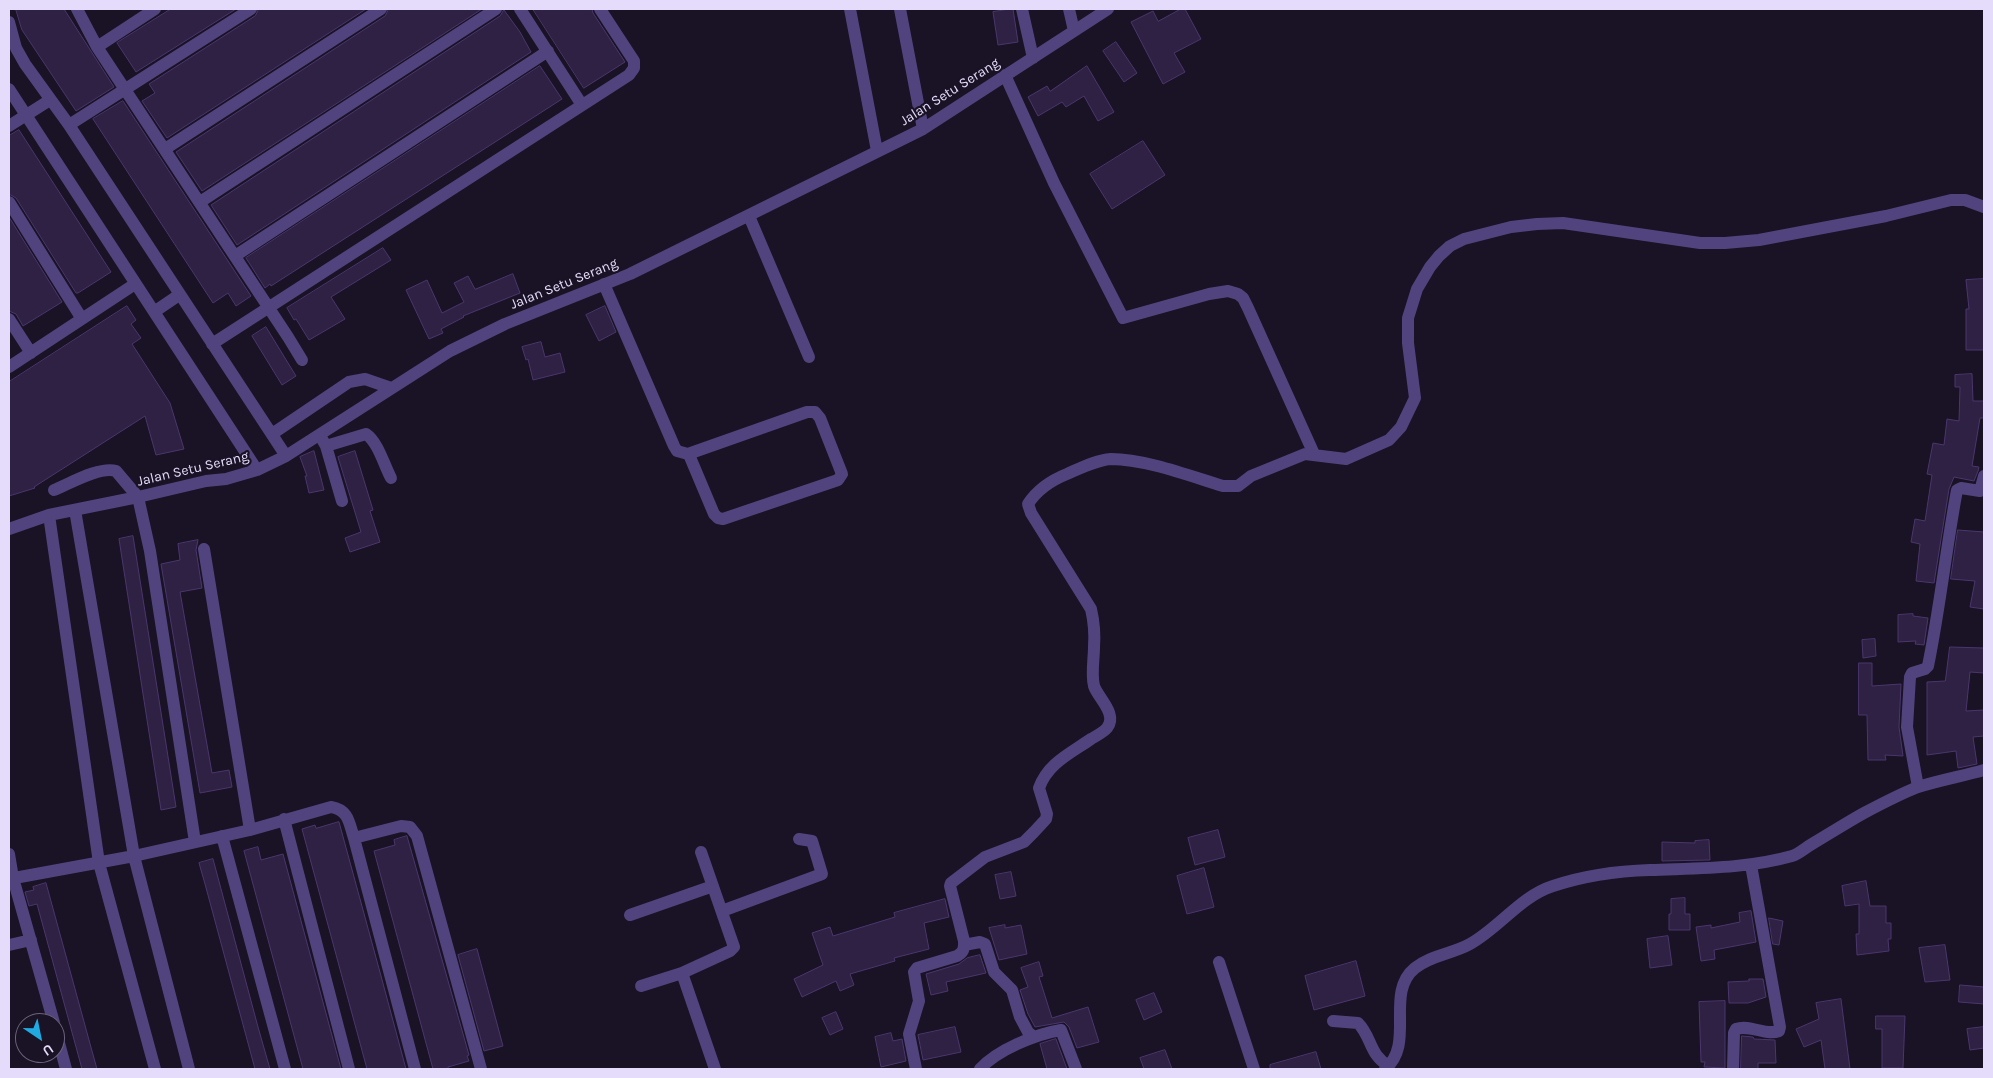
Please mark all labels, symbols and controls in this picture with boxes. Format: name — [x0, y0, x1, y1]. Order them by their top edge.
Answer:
street label: Jalan Setu Serang — [897, 55, 1003, 129]
street label: Jalan Setu Serang — [508, 255, 620, 313]
street label: Jalan Setu Serang — [135, 448, 251, 490]
north arrow — [15, 1013, 65, 1063]
text: U — [39, 1040, 57, 1060]

